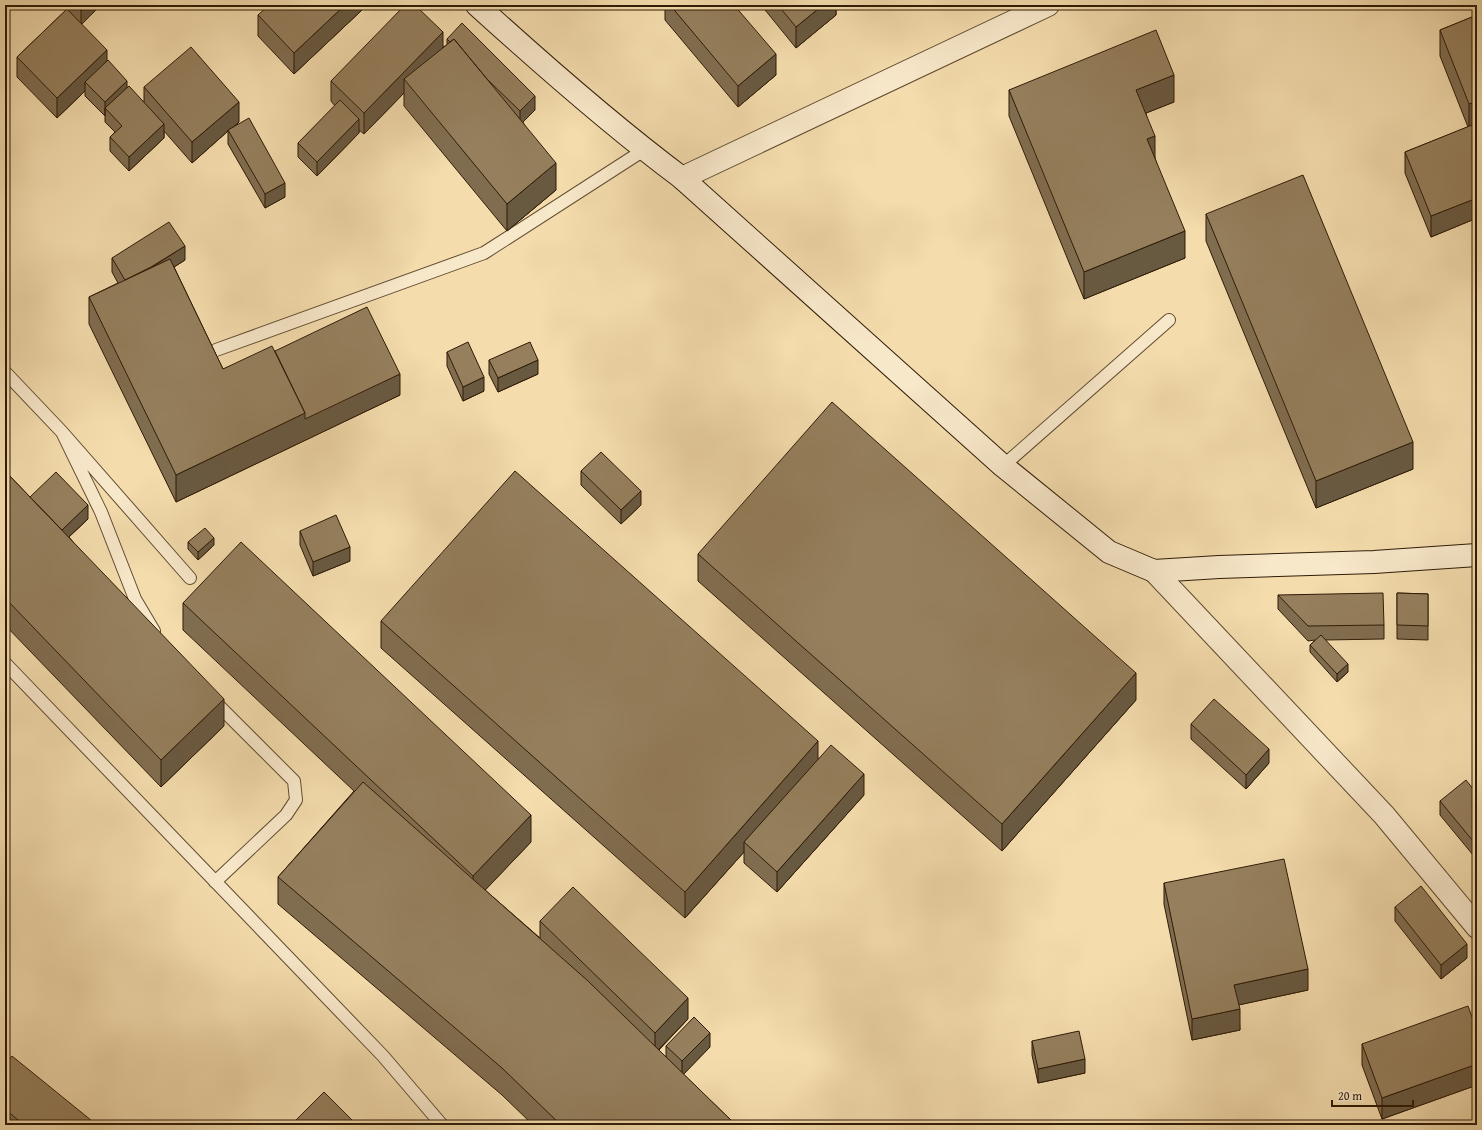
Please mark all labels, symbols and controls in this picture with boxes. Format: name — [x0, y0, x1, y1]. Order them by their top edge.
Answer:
scale bar — [1332, 1082, 1413, 1108]
text: 20 m — [1338, 1087, 1362, 1104]

